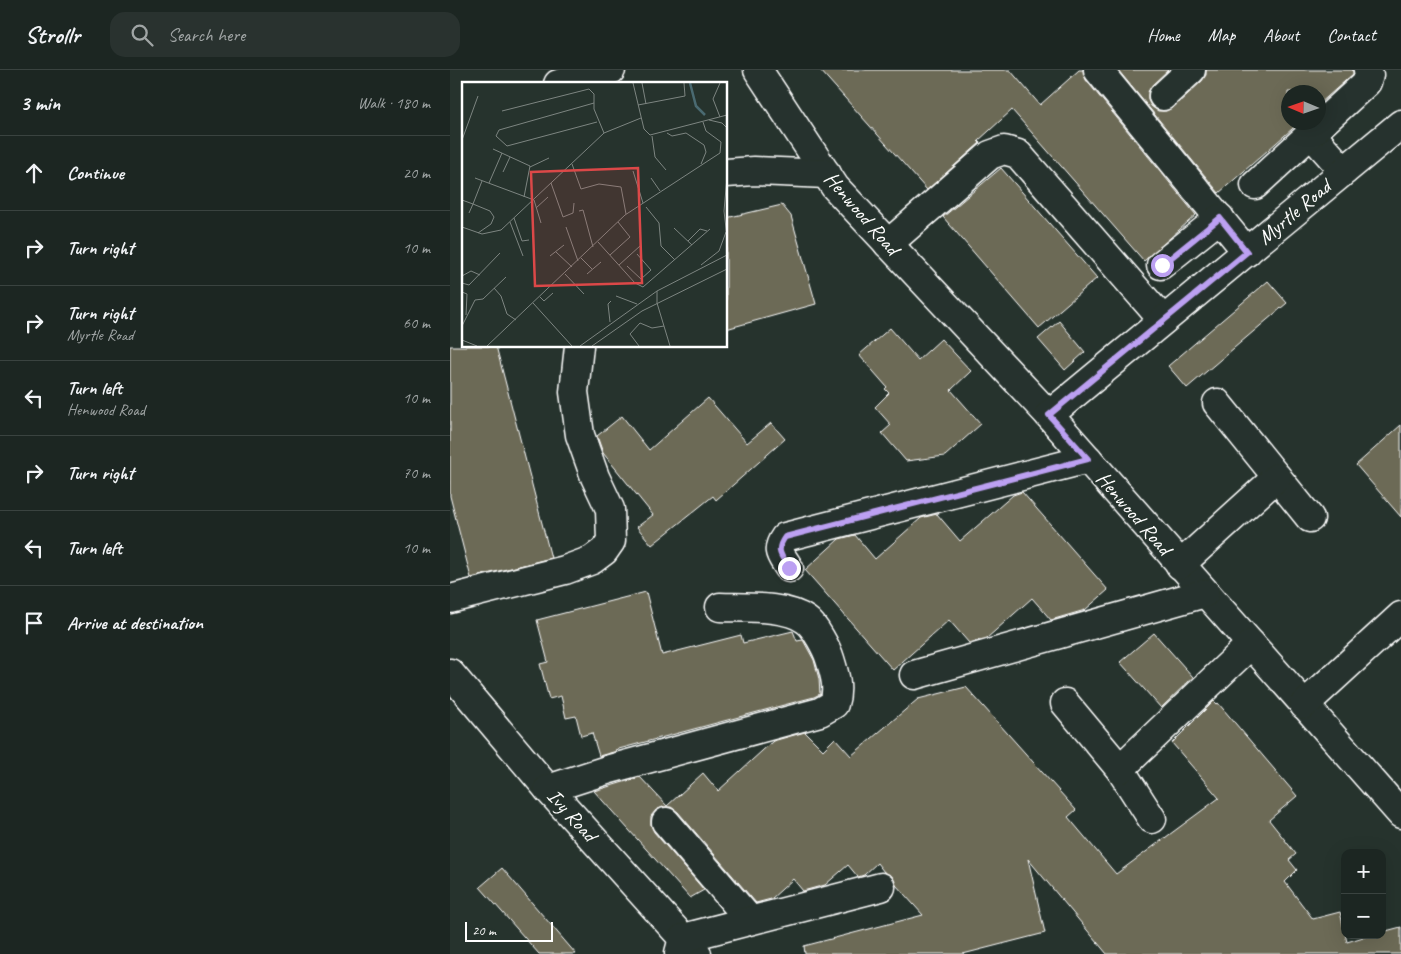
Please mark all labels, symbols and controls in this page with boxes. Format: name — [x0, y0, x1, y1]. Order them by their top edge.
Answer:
search box — [110, 12, 460, 57]
text: Strollr — [25, 20, 80, 50]
icon: search — [128, 21, 156, 49]
text: Search here — [168, 23, 245, 47]
text: Home — [1147, 24, 1180, 46]
text: Map — [1208, 24, 1235, 46]
text: About — [1263, 24, 1299, 46]
text: Contact — [1327, 24, 1376, 46]
inset map — [462, 82, 728, 348]
north arrow — [1281, 85, 1326, 130]
text: 3 min — [20, 90, 60, 116]
text: Walk · 180 m — [358, 93, 430, 113]
icon: ahead — [20, 159, 48, 187]
text: Continue — [67, 161, 124, 185]
text: 20 m — [403, 163, 430, 183]
street label: Henwood Road — [819, 166, 908, 263]
street label: Myrtle Road — [1252, 172, 1339, 250]
icon: right — [20, 234, 48, 262]
text: Turn right — [67, 236, 134, 260]
text: 10 m — [403, 238, 430, 258]
route start — [1151, 254, 1174, 277]
text: Turn right — [67, 301, 134, 325]
icon: right — [20, 309, 48, 337]
text: 60 m — [403, 313, 430, 333]
text: Myrtle Road — [67, 325, 134, 345]
text: Turn left — [67, 376, 122, 400]
icon: left — [20, 384, 48, 412]
text: 10 m — [403, 388, 430, 408]
text: Henwood Road — [67, 400, 145, 420]
icon: right — [20, 459, 48, 487]
text: Turn right — [67, 461, 134, 485]
text: 70 m — [403, 463, 430, 483]
street label: Henwood Road — [1091, 466, 1180, 563]
icon: left — [20, 534, 48, 562]
text: Turn left — [67, 536, 122, 560]
text: 10 m — [403, 538, 430, 558]
route end — [778, 557, 801, 580]
icon: arrive — [20, 609, 48, 637]
text: Arrive at destination — [67, 611, 203, 635]
street label: Ivy Road — [541, 783, 604, 849]
map controls — [1341, 849, 1386, 939]
button: + — [1341, 849, 1386, 894]
button: − — [1341, 894, 1386, 939]
scale bar — [465, 919, 552, 942]
text: 20 m — [472, 922, 496, 939]

